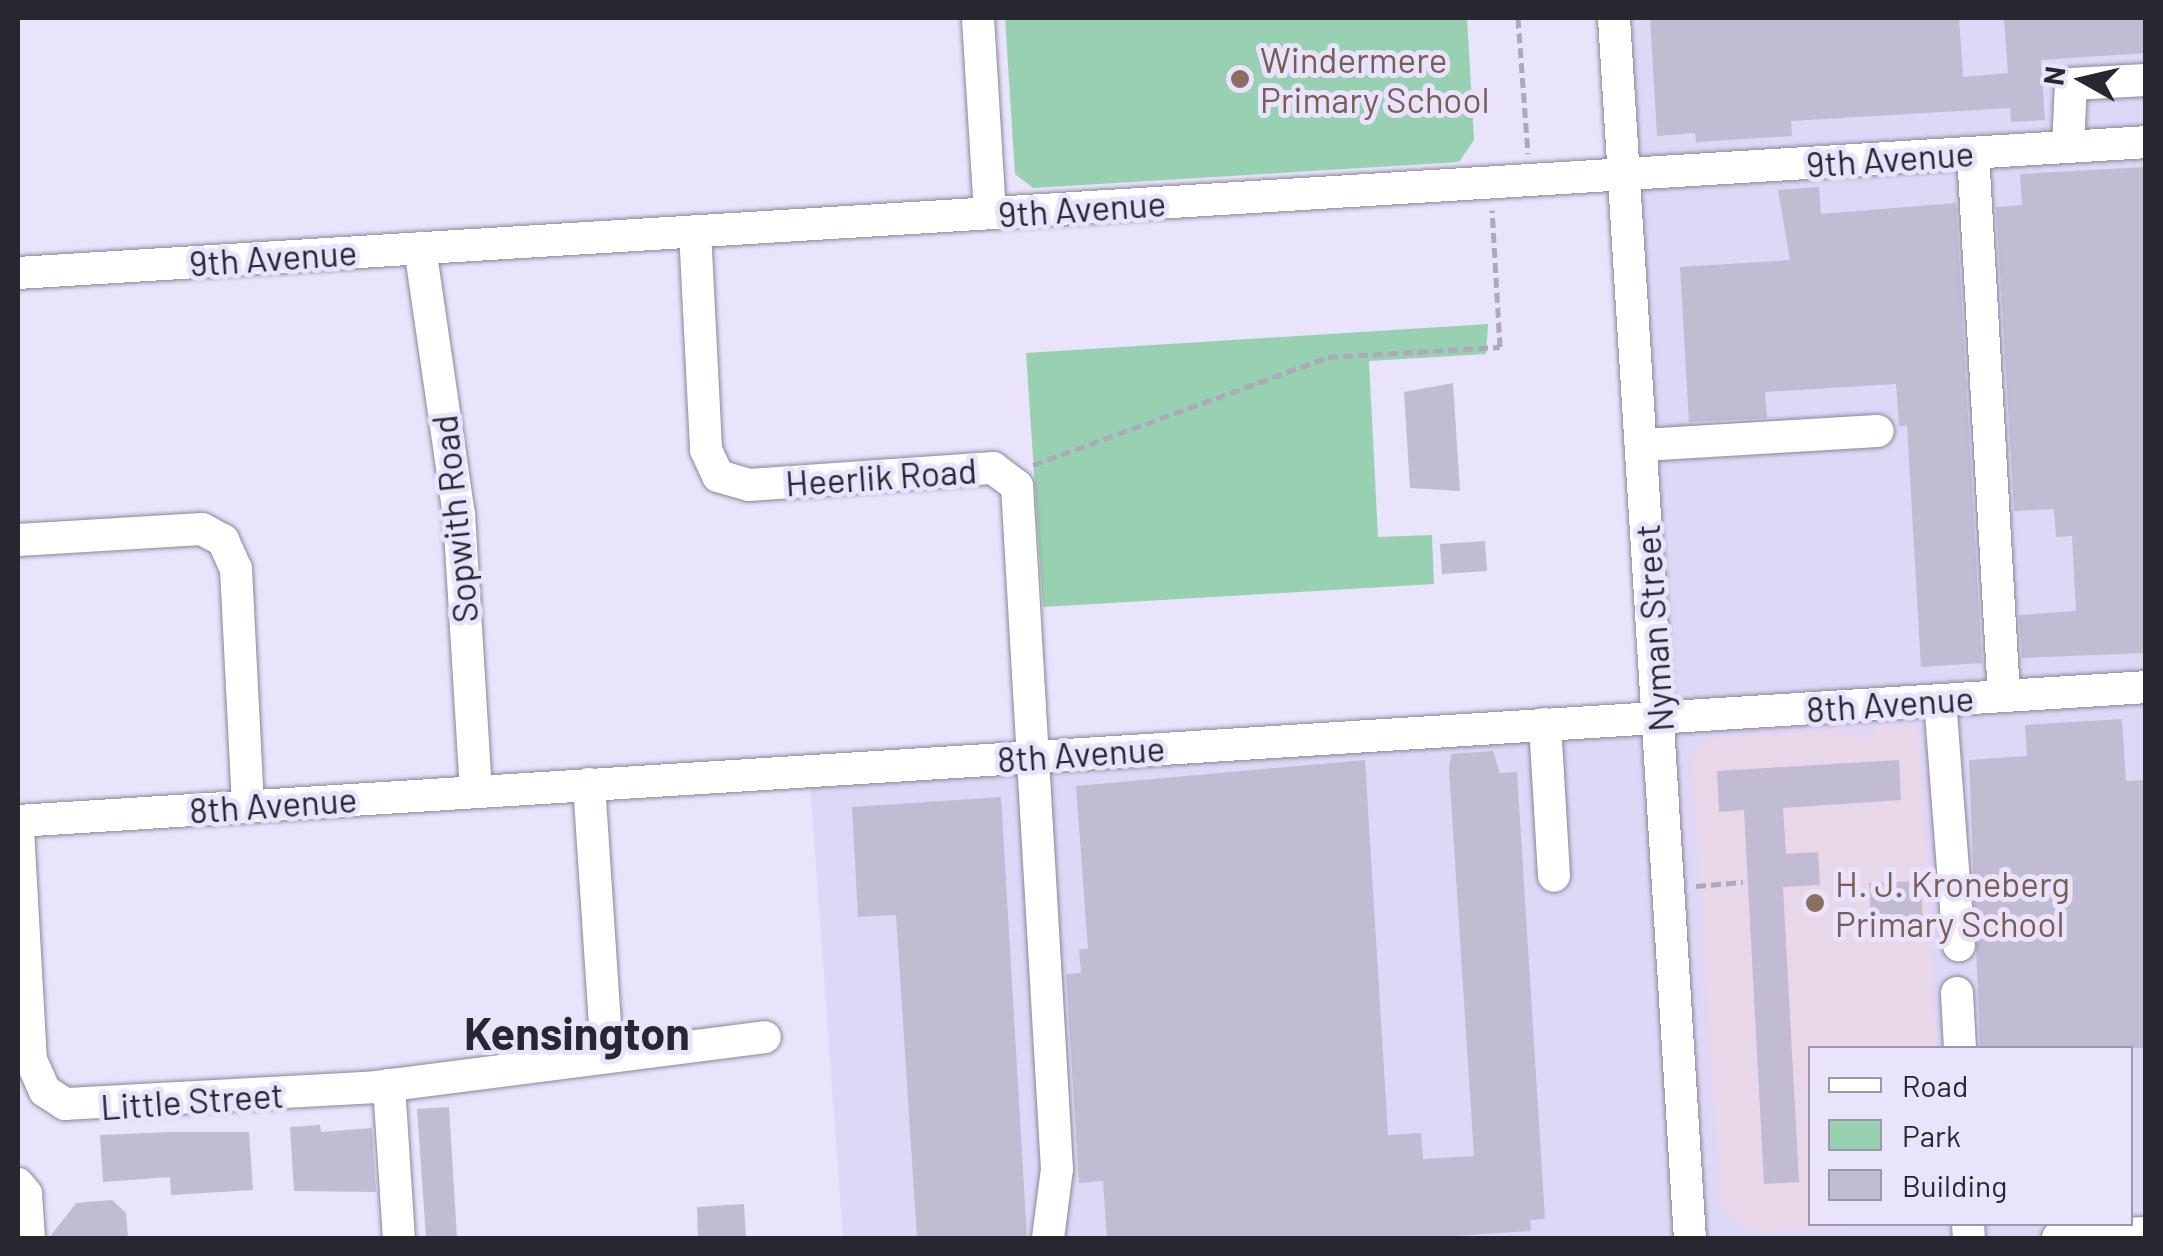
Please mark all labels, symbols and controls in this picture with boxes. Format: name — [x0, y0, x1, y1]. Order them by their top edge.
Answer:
north arrow — [2033, 30, 2133, 130]
place label: Windermere Primary School — [1260, 38, 1490, 120]
text: N — [2035, 64, 2071, 87]
marker: Windermere Primary School — [1229, 68, 1251, 90]
street label: 9th Avenue — [1805, 131, 1975, 185]
street label: 9th Avenue — [997, 181, 1167, 235]
street label: 9th Avenue — [188, 230, 358, 284]
street label: Sopwith Road — [422, 413, 486, 625]
street label: Heerlik Road — [784, 448, 978, 504]
street label: Nyman Street — [1625, 523, 1681, 733]
street label: 8th Avenue — [1805, 676, 1975, 730]
street label: 8th Avenue — [996, 726, 1166, 780]
street label: 8th Avenue — [188, 777, 358, 831]
place label: H. J. Kroneberg Primary School — [1835, 862, 2070, 944]
marker: H. J. Kroneberg Primary School — [1804, 892, 1826, 914]
district label: Kensington — [464, 1006, 690, 1060]
legend — [1808, 1046, 2133, 1226]
text: Road — [1902, 1067, 1968, 1103]
street label: Little Street — [99, 1073, 285, 1127]
text: Park — [1902, 1117, 1961, 1153]
text: Building — [1902, 1167, 2007, 1203]

